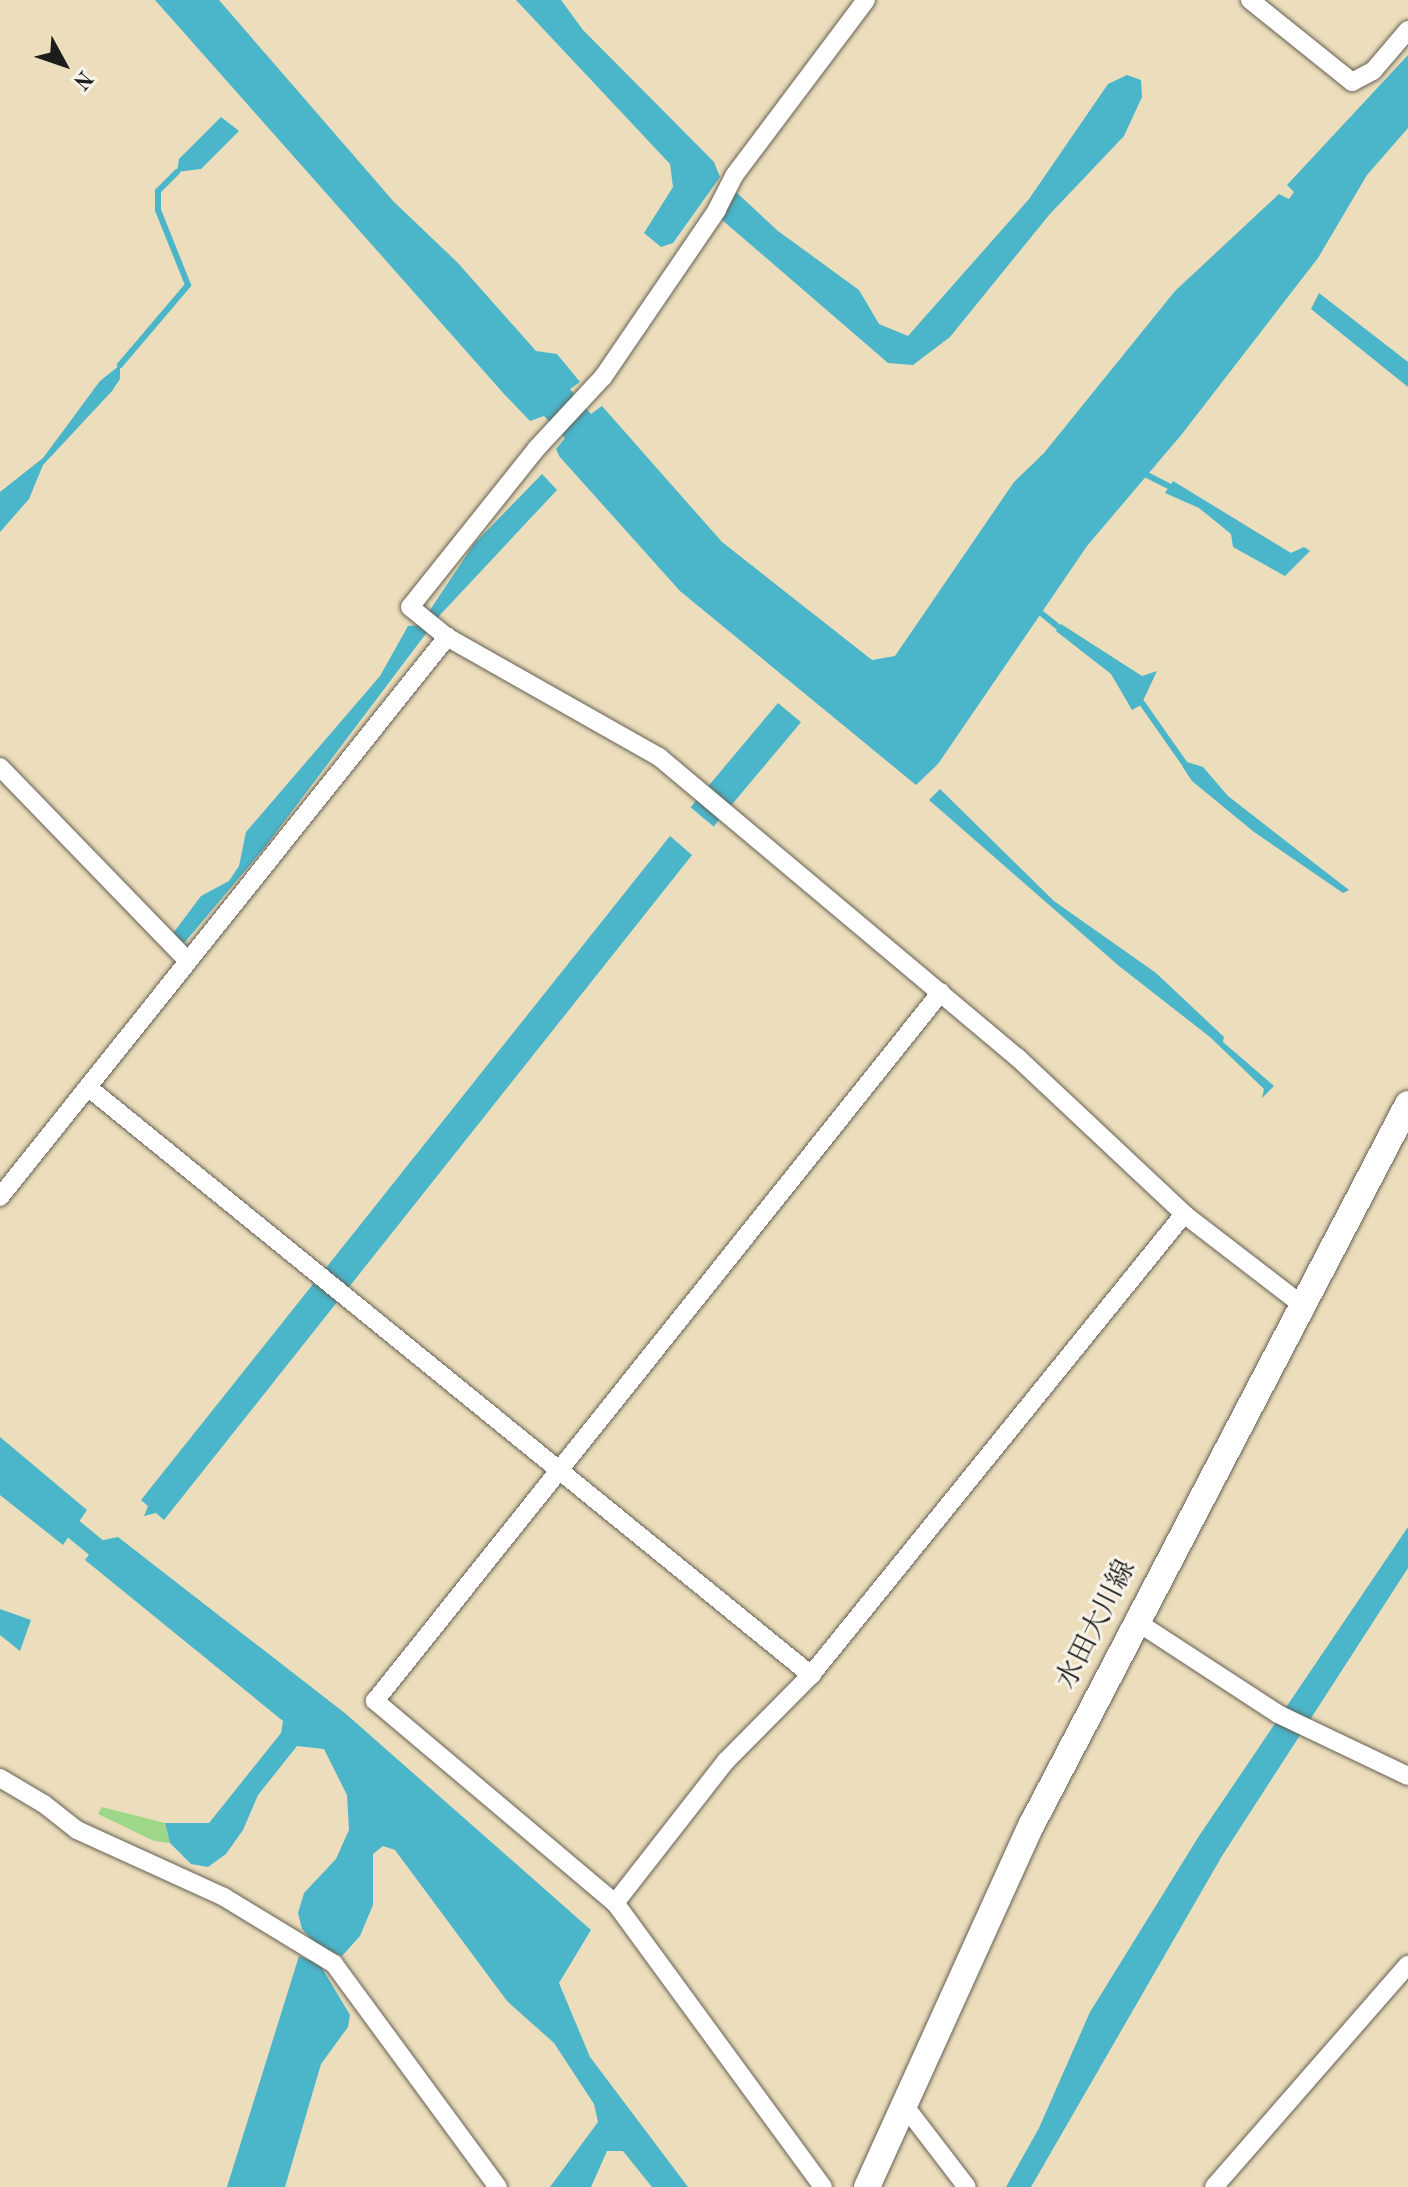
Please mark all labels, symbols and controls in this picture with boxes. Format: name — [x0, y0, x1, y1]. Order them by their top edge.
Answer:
north arrow — [24, 24, 104, 104]
text: N — [69, 66, 96, 93]
street label: 水田大川線 — [1050, 1555, 1144, 1695]

